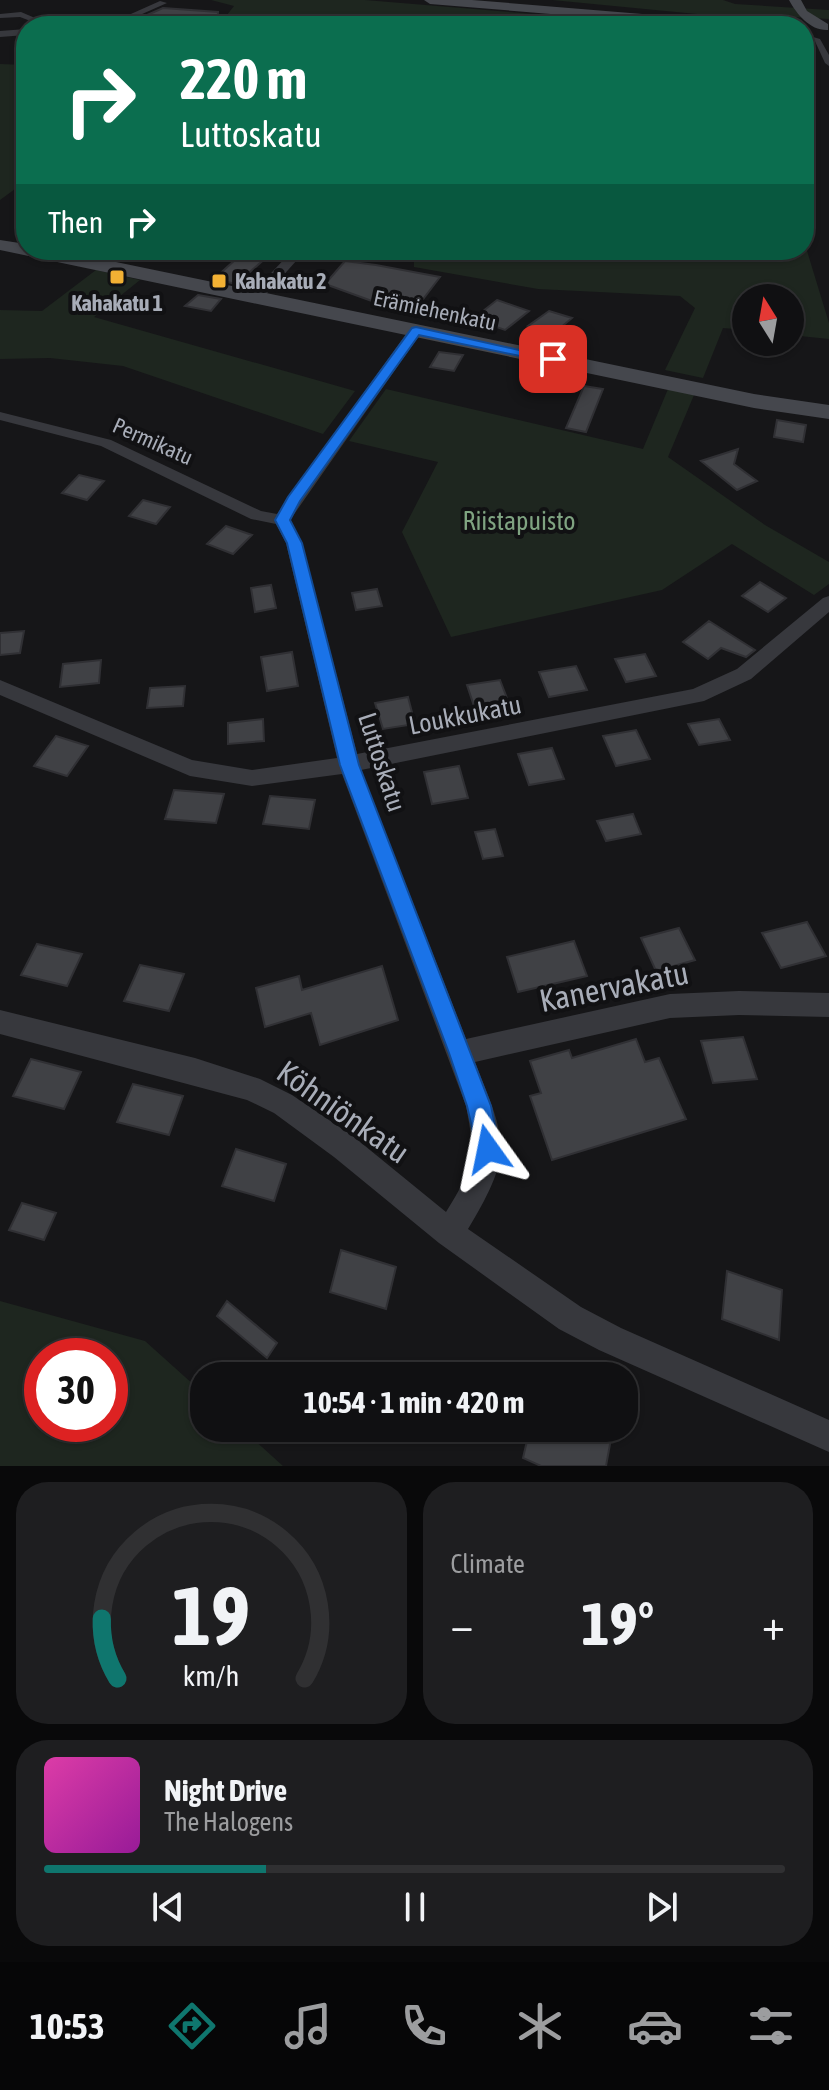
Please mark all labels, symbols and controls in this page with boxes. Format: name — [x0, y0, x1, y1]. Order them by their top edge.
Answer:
text: 220 m — [180, 47, 307, 111]
icon: right — [48, 48, 152, 152]
text: Luttoskatu — [180, 113, 322, 155]
icon: right — [119, 200, 163, 244]
text: Then — [48, 205, 103, 239]
marker: Kahakatu 1 — [108, 268, 126, 286]
place label: Kahakatu 2 — [235, 268, 327, 294]
marker: Kahakatu 2 — [210, 272, 228, 290]
street label: Erämiehenkatu — [371, 284, 499, 336]
north arrow — [732, 284, 804, 356]
map controls — [732, 284, 804, 356]
place label: Kahakatu 1 — [71, 290, 163, 316]
pin — [519, 325, 587, 393]
icon: arrive — [531, 337, 575, 381]
street label: Permikatu — [109, 412, 197, 470]
park label: Riistapuisto — [462, 506, 576, 536]
street label: Loukkukatu — [406, 689, 524, 741]
street label: Luttoskatu — [352, 709, 412, 815]
street label: Kanervakatu — [536, 954, 691, 1019]
street label: Köhniönkatu — [270, 1053, 416, 1171]
position arrow — [446, 1107, 530, 1191]
speed limit sign: 30 — [24, 1338, 128, 1442]
text: 10:54 · 1 min · 420 m — [304, 1385, 524, 1419]
text: Climate — [451, 1549, 525, 1579]
text: 19 — [172, 1567, 250, 1663]
text: 19° — [581, 1589, 654, 1658]
text: − — [451, 1599, 473, 1649]
text: + — [762, 1599, 785, 1649]
text: km/h — [183, 1659, 240, 1692]
text: Night Drive — [164, 1773, 287, 1807]
text: The Halogens — [164, 1807, 293, 1837]
icon: previous — [146, 1885, 190, 1929]
icon: pause — [393, 1885, 437, 1929]
icon: next — [640, 1885, 684, 1929]
icon: directions — [164, 1998, 220, 2054]
icon: music — [280, 1998, 336, 2054]
icon: phone — [396, 1998, 452, 2054]
icon: climate — [512, 1998, 568, 2054]
icon: car — [627, 1998, 683, 2054]
icon: filters — [743, 1998, 799, 2054]
text: 10:53 — [30, 2005, 105, 2047]

